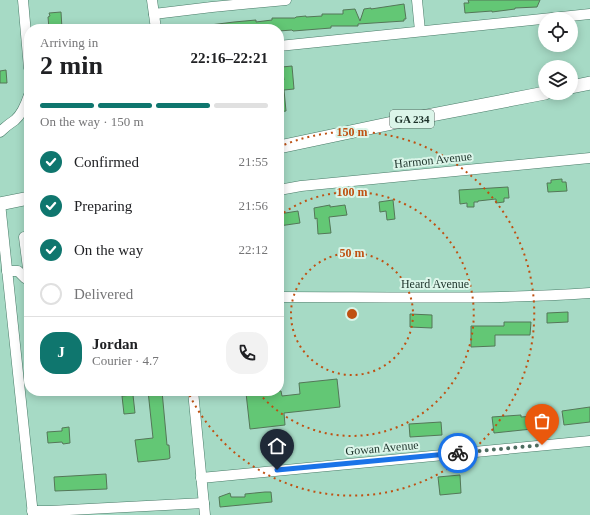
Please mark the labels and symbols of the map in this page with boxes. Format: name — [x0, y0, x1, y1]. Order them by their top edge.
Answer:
road number: GA 234 — [390, 110, 434, 128]
text: 150 m — [337, 125, 368, 139]
street label: Harmon Avenue — [393, 149, 473, 171]
text: 100 m — [337, 185, 368, 199]
text: 50 m — [340, 246, 365, 260]
street label: Heard Avenue — [401, 277, 469, 291]
centre of rings — [345, 307, 359, 321]
pin — [525, 404, 559, 445]
pin — [260, 429, 294, 470]
courier — [438, 433, 478, 473]
street label: Gowan Avenue — [345, 438, 419, 458]

